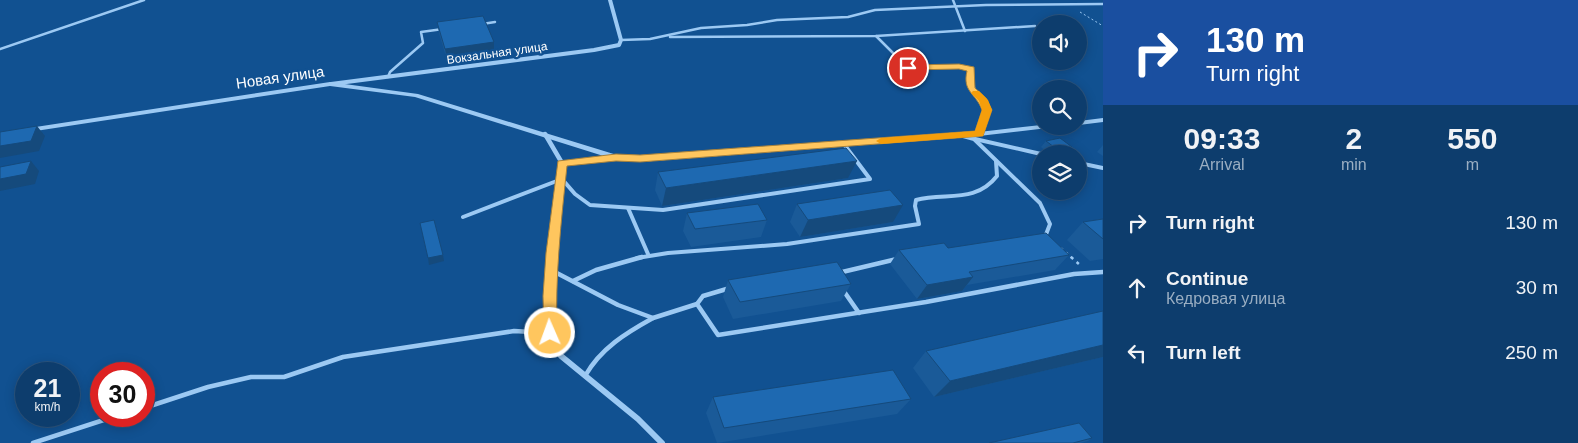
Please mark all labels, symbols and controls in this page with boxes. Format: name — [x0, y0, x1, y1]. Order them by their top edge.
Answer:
map controls — [1032, 15, 1087, 200]
button: sound — [1032, 15, 1087, 70]
icon: right — [1123, 20, 1188, 85]
text: 130 m — [1206, 20, 1305, 59]
street label: Вокзальная улица — [446, 39, 549, 67]
pin — [887, 47, 929, 89]
icon: arrive — [894, 54, 922, 82]
text: Turn right — [1206, 61, 1299, 86]
street label: Новая улица — [235, 62, 326, 92]
button: search — [1032, 80, 1087, 135]
text: 09:33 — [1184, 122, 1260, 155]
text: 2 — [1345, 122, 1362, 155]
text: 550 — [1447, 122, 1497, 155]
button: layers — [1032, 145, 1087, 200]
text: Arrival — [1199, 156, 1245, 173]
text: min — [1341, 156, 1367, 173]
text: m — [1466, 156, 1479, 173]
icon: right — [1123, 209, 1151, 237]
text: Turn right — [1166, 212, 1254, 233]
text: 130 m — [1505, 212, 1558, 233]
text: Continue — [1166, 268, 1248, 289]
icon: ahead — [1123, 274, 1151, 302]
text: 30 m — [1516, 277, 1558, 298]
text: Кедровая улица — [1166, 290, 1285, 307]
position arrow — [523, 306, 575, 358]
icon: left — [1123, 339, 1151, 367]
text: Turn left — [1166, 342, 1241, 363]
text: 250 m — [1505, 342, 1558, 363]
speed limit sign: 30 — [90, 362, 155, 427]
text: 21 — [34, 374, 61, 402]
text: km/h — [34, 400, 61, 414]

